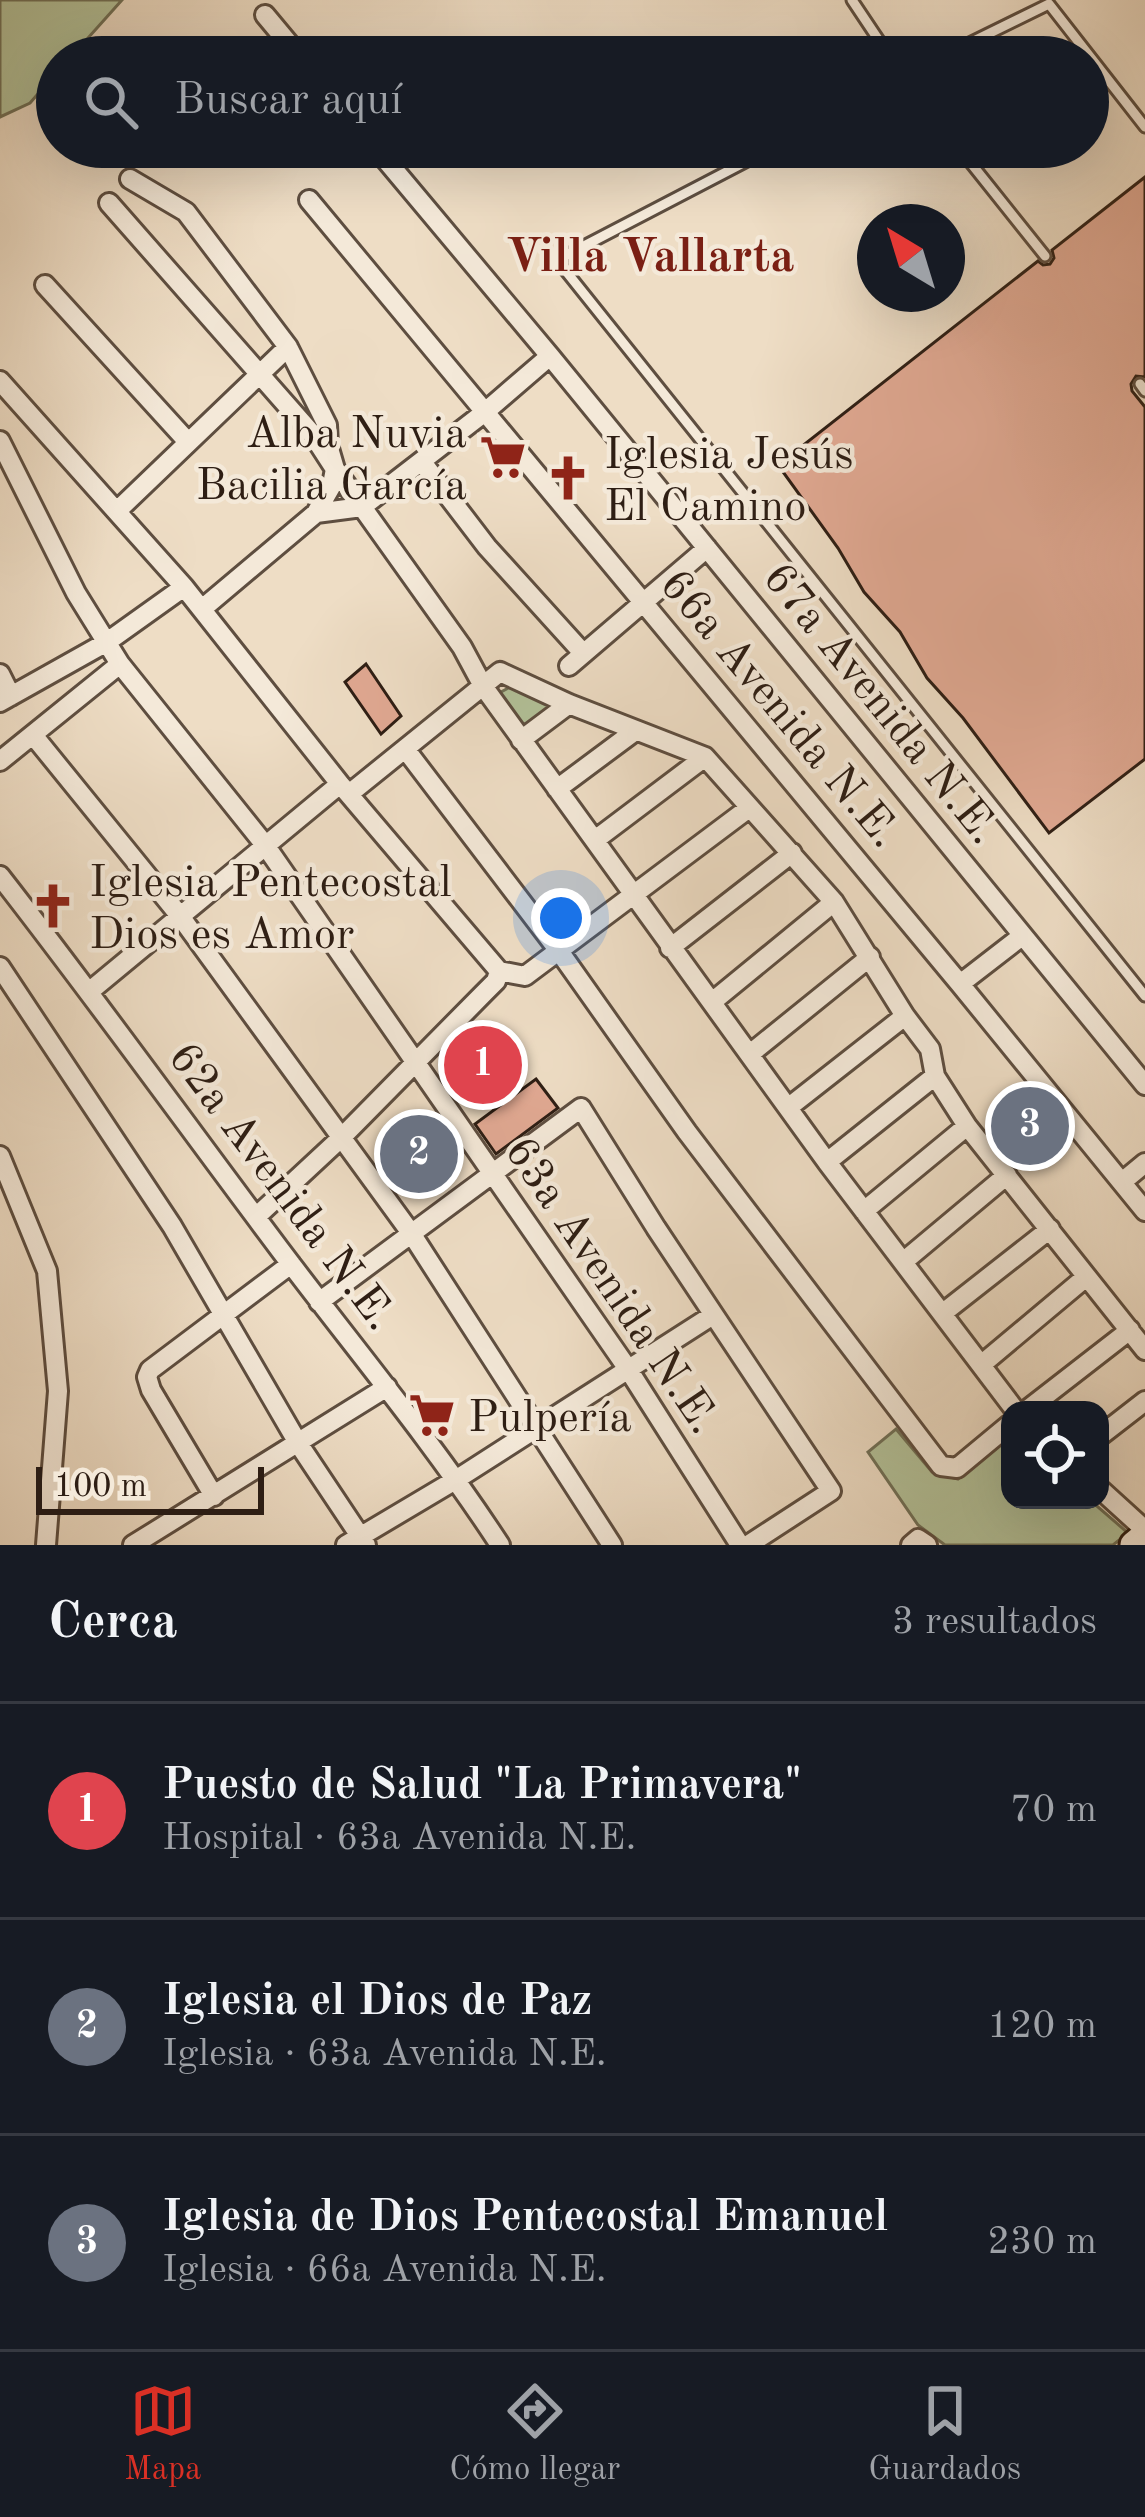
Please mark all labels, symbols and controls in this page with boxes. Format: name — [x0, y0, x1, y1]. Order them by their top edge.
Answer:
search box — [36, 36, 1109, 168]
icon: search — [78, 69, 144, 135]
text: Buscar aquí — [174, 79, 403, 124]
north arrow — [857, 204, 965, 312]
district label: Villa Vallarta — [505, 234, 795, 282]
place label: Alba Nuvia Bacilia García — [196, 413, 467, 510]
supermarket icon: Alba Nuvia Bacilia García — [478, 432, 528, 482]
place label: Iglesia Jesús El Camino — [604, 434, 853, 531]
church icon: Iglesia Jesús El Camino — [543, 453, 593, 503]
street label: 67a Avenida N.E. — [753, 556, 1006, 854]
street label: 66a Avenida N.E. — [650, 563, 907, 857]
place label: Iglesia Pentecostal Dios es Amor — [89, 862, 452, 959]
church icon: Iglesia Pentecostal Dios es Amor — [28, 881, 78, 931]
your location — [531, 888, 591, 948]
pin: 1 — [444, 1020, 522, 1110]
street label: 62a Avenida N.E. — [158, 1036, 403, 1340]
pin: 3 — [991, 1081, 1069, 1171]
pin: 2 — [380, 1109, 458, 1199]
street label: 63a Avenida N.E. — [495, 1130, 726, 1443]
supermarket icon: Pulpería — [407, 1390, 457, 1440]
place label: Pulpería — [468, 1397, 632, 1442]
map controls — [1001, 1401, 1109, 1509]
button: locate — [1001, 1401, 1109, 1509]
scale bar — [36, 1461, 264, 1514]
text: 100 m — [54, 1471, 147, 1504]
text: Cerca — [48, 1598, 178, 1649]
text: 3 resultados — [892, 1603, 1097, 1642]
text: Puesto de Salud "La Primavera" — [162, 1764, 802, 1809]
text: 1 — [76, 1791, 98, 1830]
text: 70 m — [1010, 1791, 1097, 1830]
text: Hospital · 63a Avenida N.E. — [162, 1819, 636, 1858]
text: Iglesia el Dios de Paz — [162, 1980, 592, 2025]
text: 2 — [76, 2007, 98, 2046]
text: 120 m — [987, 2007, 1097, 2046]
text: Iglesia · 63a Avenida N.E. — [162, 2035, 607, 2074]
text: Iglesia de Dios Pentecostal Emanuel — [162, 2196, 888, 2241]
text: 3 — [76, 2223, 98, 2262]
text: 230 m — [987, 2223, 1097, 2262]
text: Iglesia · 66a Avenida N.E. — [162, 2251, 607, 2290]
tab: Mapa — [124, 2378, 201, 2491]
tab: Cómo llegar — [449, 2378, 620, 2491]
tab: Guardados — [868, 2378, 1021, 2491]

